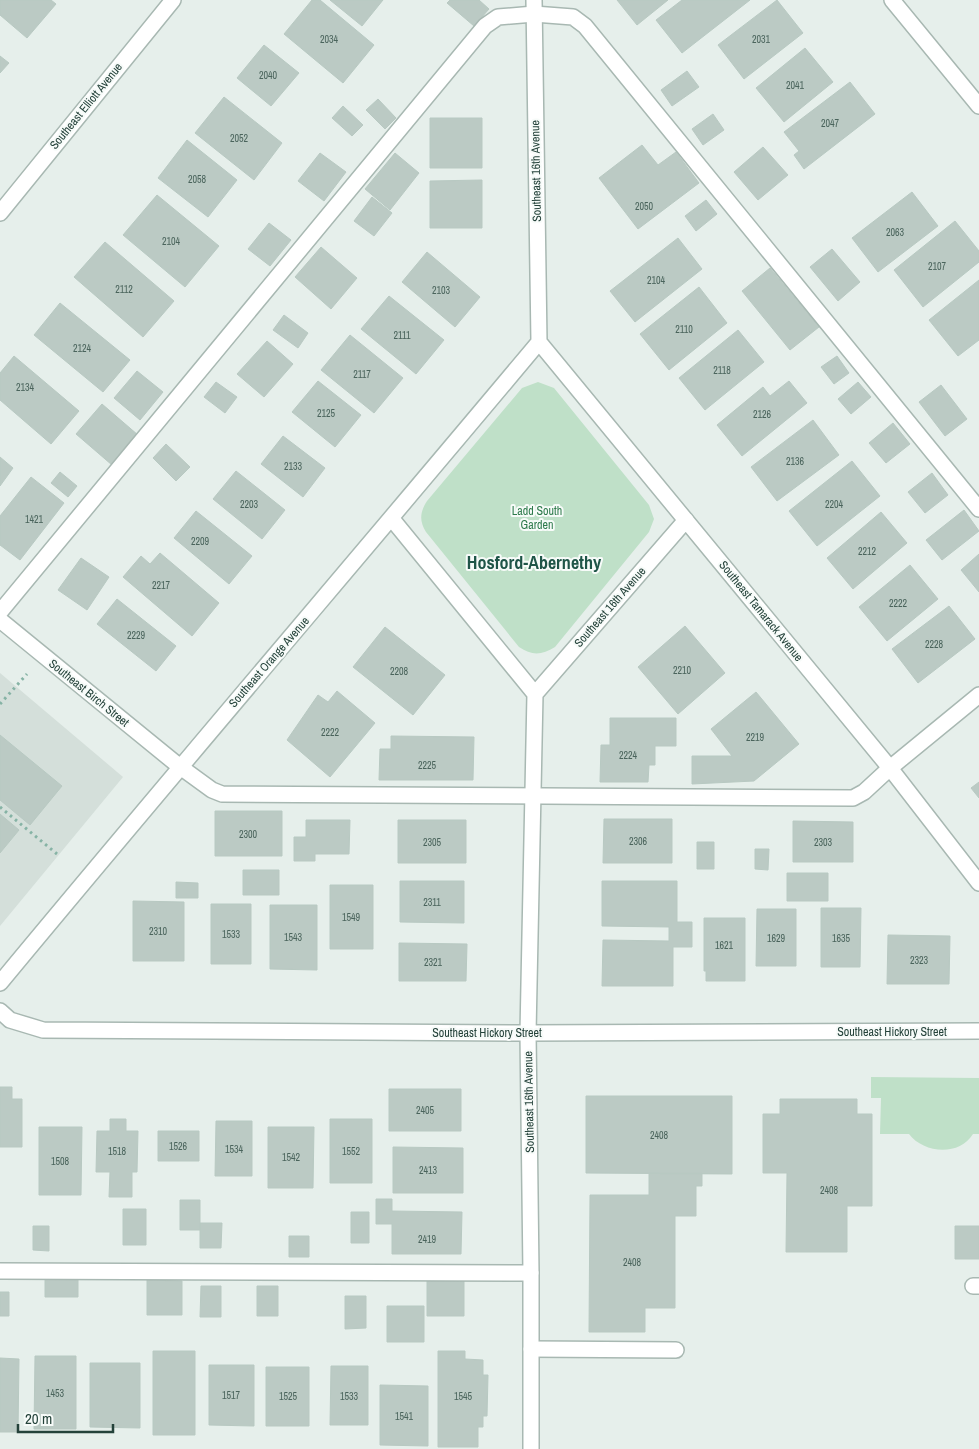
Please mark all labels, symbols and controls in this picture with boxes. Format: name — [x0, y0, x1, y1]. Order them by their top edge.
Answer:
house number: 2034 — [320, 33, 339, 46]
house number: 2031 — [752, 33, 771, 46]
street label: Southeast Elliott Avenue — [46, 59, 126, 153]
house number: 2040 — [259, 69, 278, 82]
house number: 2041 — [786, 79, 805, 92]
house number: 2047 — [821, 117, 840, 130]
street label: Southeast 16th Avenue — [527, 120, 545, 222]
house number: 2052 — [230, 132, 249, 145]
house number: 2058 — [188, 173, 207, 186]
house number: 2050 — [635, 200, 654, 213]
house number: 2063 — [886, 226, 905, 239]
house number: 2104 — [162, 235, 181, 248]
house number: 2107 — [928, 260, 947, 273]
house number: 2104 — [647, 274, 666, 287]
house number: 2112 — [115, 283, 133, 296]
house number: 2103 — [432, 284, 451, 297]
house number: 2110 — [675, 323, 693, 336]
house number: 2111 — [393, 329, 411, 342]
house number: 2124 — [73, 342, 92, 355]
house number: 2118 — [713, 364, 731, 377]
house number: 2117 — [353, 368, 371, 381]
house number: 2134 — [16, 381, 35, 394]
house number: 2125 — [317, 407, 336, 420]
house number: 2126 — [753, 408, 772, 421]
house number: 2136 — [786, 455, 805, 468]
house number: 2133 — [284, 460, 303, 473]
house number: 2203 — [240, 498, 259, 511]
house number: 2204 — [825, 498, 844, 511]
park label: Ladd South Garden — [512, 503, 562, 533]
house number: 1421 — [25, 513, 44, 526]
house number: 2209 — [191, 535, 210, 548]
house number: 2212 — [858, 545, 877, 558]
district label: Hosford-Abernethy — [467, 550, 602, 575]
street label: Southeast Tamarack Avenue — [715, 557, 807, 665]
street label: Southeast 16th Avenue — [571, 563, 649, 651]
house number: 2217 — [152, 579, 171, 592]
house number: 2222 — [889, 597, 908, 610]
street label: Southeast Orange Avenue — [225, 613, 313, 711]
house number: 2229 — [127, 629, 146, 642]
house number: 2228 — [925, 638, 944, 651]
street label: Southeast Birch Street — [45, 656, 133, 731]
house number: 2210 — [673, 664, 692, 677]
house number: 2208 — [390, 665, 409, 678]
house number: 2222 — [321, 726, 340, 739]
house number: 2219 — [746, 731, 765, 744]
house number: 2224 — [619, 749, 638, 762]
house number: 2225 — [418, 759, 437, 772]
house number: 2300 — [239, 828, 258, 841]
house number: 2306 — [629, 835, 648, 848]
house number: 2305 — [423, 836, 442, 849]
house number: 2303 — [814, 836, 833, 849]
house number: 2311 — [423, 896, 441, 909]
house number: 1549 — [342, 911, 361, 924]
house number: 2310 — [149, 925, 168, 938]
house number: 1533 — [222, 928, 241, 941]
house number: 1543 — [284, 931, 303, 944]
house number: 1629 — [767, 932, 786, 945]
house number: 1635 — [832, 932, 851, 945]
house number: 1621 — [715, 939, 734, 952]
house number: 2323 — [910, 954, 929, 967]
house number: 2321 — [424, 956, 443, 969]
street label: Southeast Hickory Street — [837, 1024, 947, 1040]
street label: Southeast Hickory Street — [432, 1025, 542, 1041]
street label: Southeast 16th Avenue — [520, 1051, 538, 1153]
house number: 2405 — [416, 1104, 435, 1117]
house number: 2408 — [650, 1129, 669, 1142]
house number: 1526 — [169, 1140, 188, 1153]
house number: 1534 — [225, 1143, 244, 1156]
house number: 1518 — [108, 1145, 127, 1158]
house number: 1552 — [342, 1145, 361, 1158]
house number: 1542 — [282, 1151, 301, 1164]
house number: 1508 — [51, 1155, 70, 1168]
house number: 2413 — [419, 1164, 438, 1177]
house number: 2408 — [820, 1184, 839, 1197]
house number: 2419 — [418, 1233, 437, 1246]
house number: 2408 — [623, 1256, 642, 1269]
house number: 1453 — [46, 1387, 65, 1400]
house number: 1517 — [222, 1389, 241, 1402]
house number: 1525 — [279, 1390, 298, 1403]
house number: 1533 — [340, 1390, 359, 1403]
house number: 1545 — [454, 1390, 473, 1403]
scale bar — [18, 1402, 112, 1434]
text: 20 m — [25, 1408, 52, 1429]
house number: 1541 — [395, 1410, 414, 1423]

